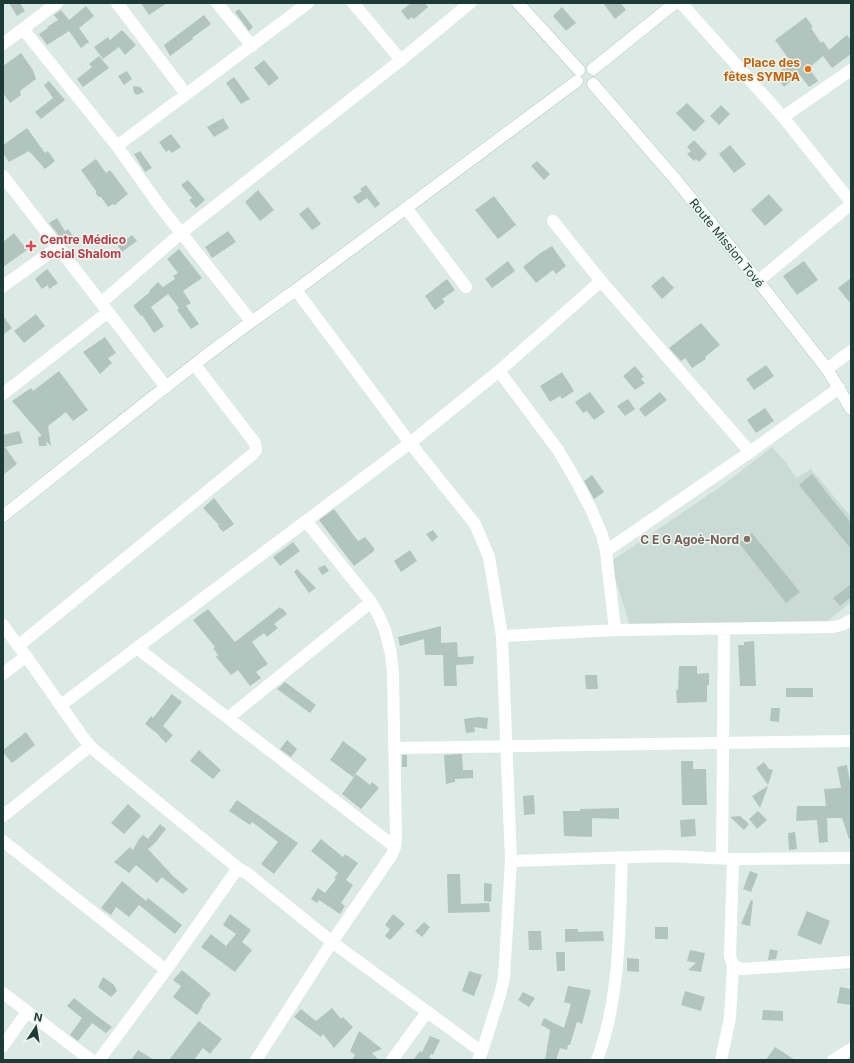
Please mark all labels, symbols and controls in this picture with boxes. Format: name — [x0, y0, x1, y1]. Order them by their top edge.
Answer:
place label: Place des fêtes SYMPA — [724, 55, 800, 84]
marker: Place des fêtes SYMPA — [803, 64, 813, 74]
street label: Route Mission Tové — [686, 195, 768, 291]
place label: Centre Médico social Shalom — [40, 232, 126, 261]
marker: Centre Médico social Shalom — [25, 240, 37, 252]
place label: C E G Agoè-Nord — [640, 532, 739, 547]
marker: C E G Agoè-Nord — [742, 534, 752, 544]
north arrow — [16, 1007, 56, 1047]
text: N — [33, 1009, 44, 1025]

